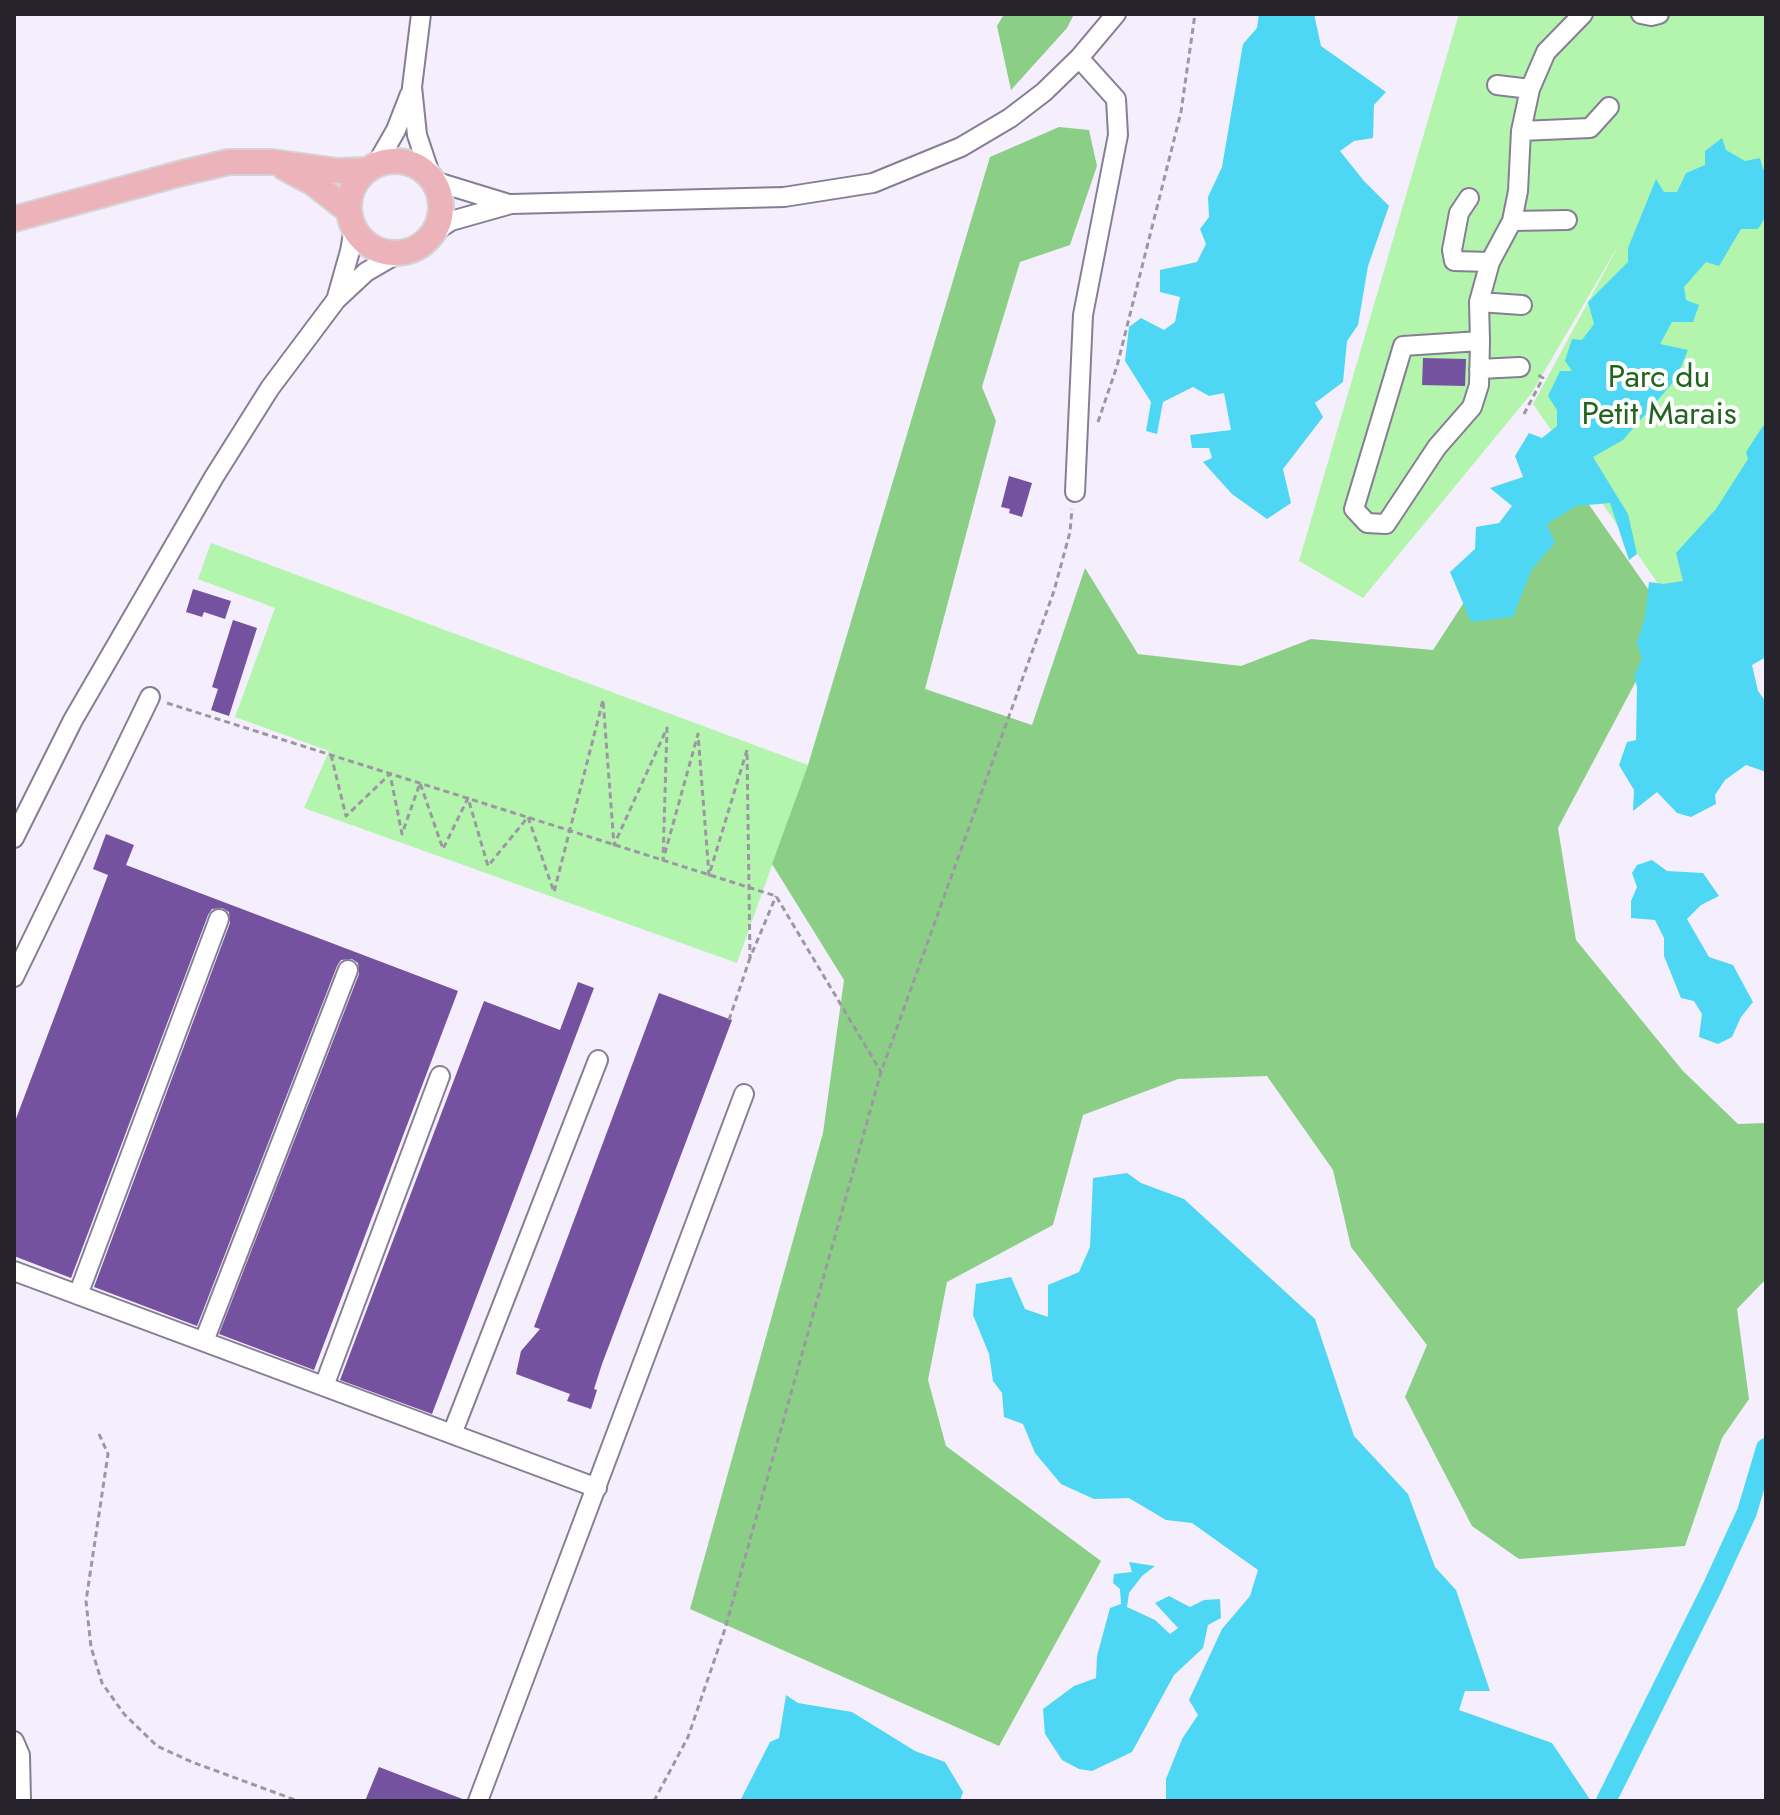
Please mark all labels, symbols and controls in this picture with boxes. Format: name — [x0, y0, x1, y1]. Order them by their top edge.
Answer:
park label: Parc du Petit Marais — [1581, 360, 1737, 435]

